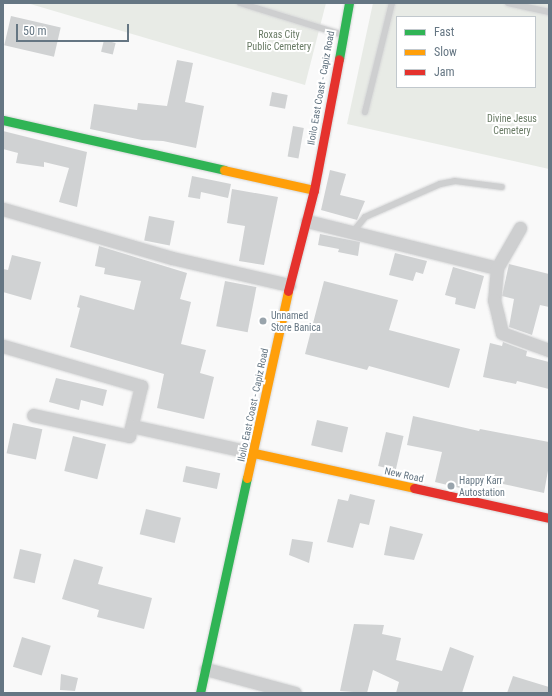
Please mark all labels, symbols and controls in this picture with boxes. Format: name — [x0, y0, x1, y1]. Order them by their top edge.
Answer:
scale bar — [18, 16, 131, 42]
legend — [396, 16, 536, 88]
text: 50 m — [23, 24, 47, 38]
text: Fast — [434, 25, 454, 39]
park label: Roxas City Public Cemetery — [247, 28, 311, 52]
street label: Iloilo East Coast - Capiz Road — [305, 30, 337, 146]
text: Slow — [434, 45, 457, 59]
text: Jam — [434, 65, 455, 79]
park label: Divine Jesus Cemetery — [487, 112, 537, 136]
place label: Unnamed Store Banica — [271, 309, 321, 332]
marker: Unnamed Store Banica — [258, 316, 268, 326]
street label: Iloilo East Coast - Capiz Road — [235, 347, 271, 463]
street label: New Road — [383, 465, 425, 485]
place label: Happy Karr Autostation — [459, 474, 505, 498]
marker: Happy Karr Autostation — [446, 481, 456, 491]

